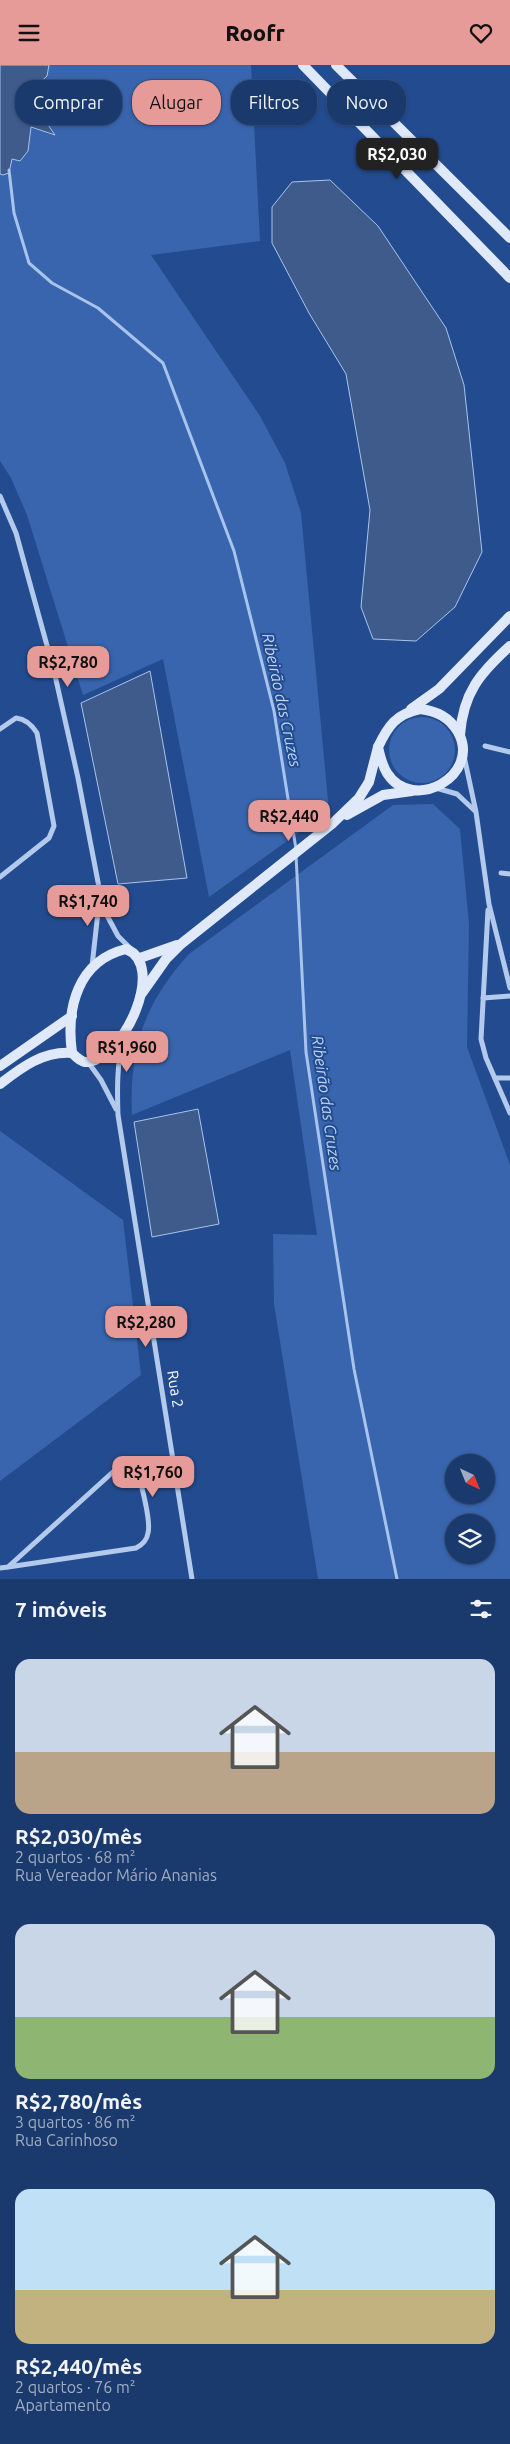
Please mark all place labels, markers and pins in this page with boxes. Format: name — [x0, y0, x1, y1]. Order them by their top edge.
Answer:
pin: R$2,030 — [351, 137, 443, 180]
pin: R$2,780 — [22, 645, 114, 688]
pin: R$2,440 — [243, 799, 335, 842]
pin: R$1,740 — [42, 885, 134, 927]
pin: R$1,960 — [81, 1031, 173, 1073]
pin: R$2,280 — [100, 1305, 192, 1348]
pin: R$1,760 — [107, 1455, 199, 1498]

